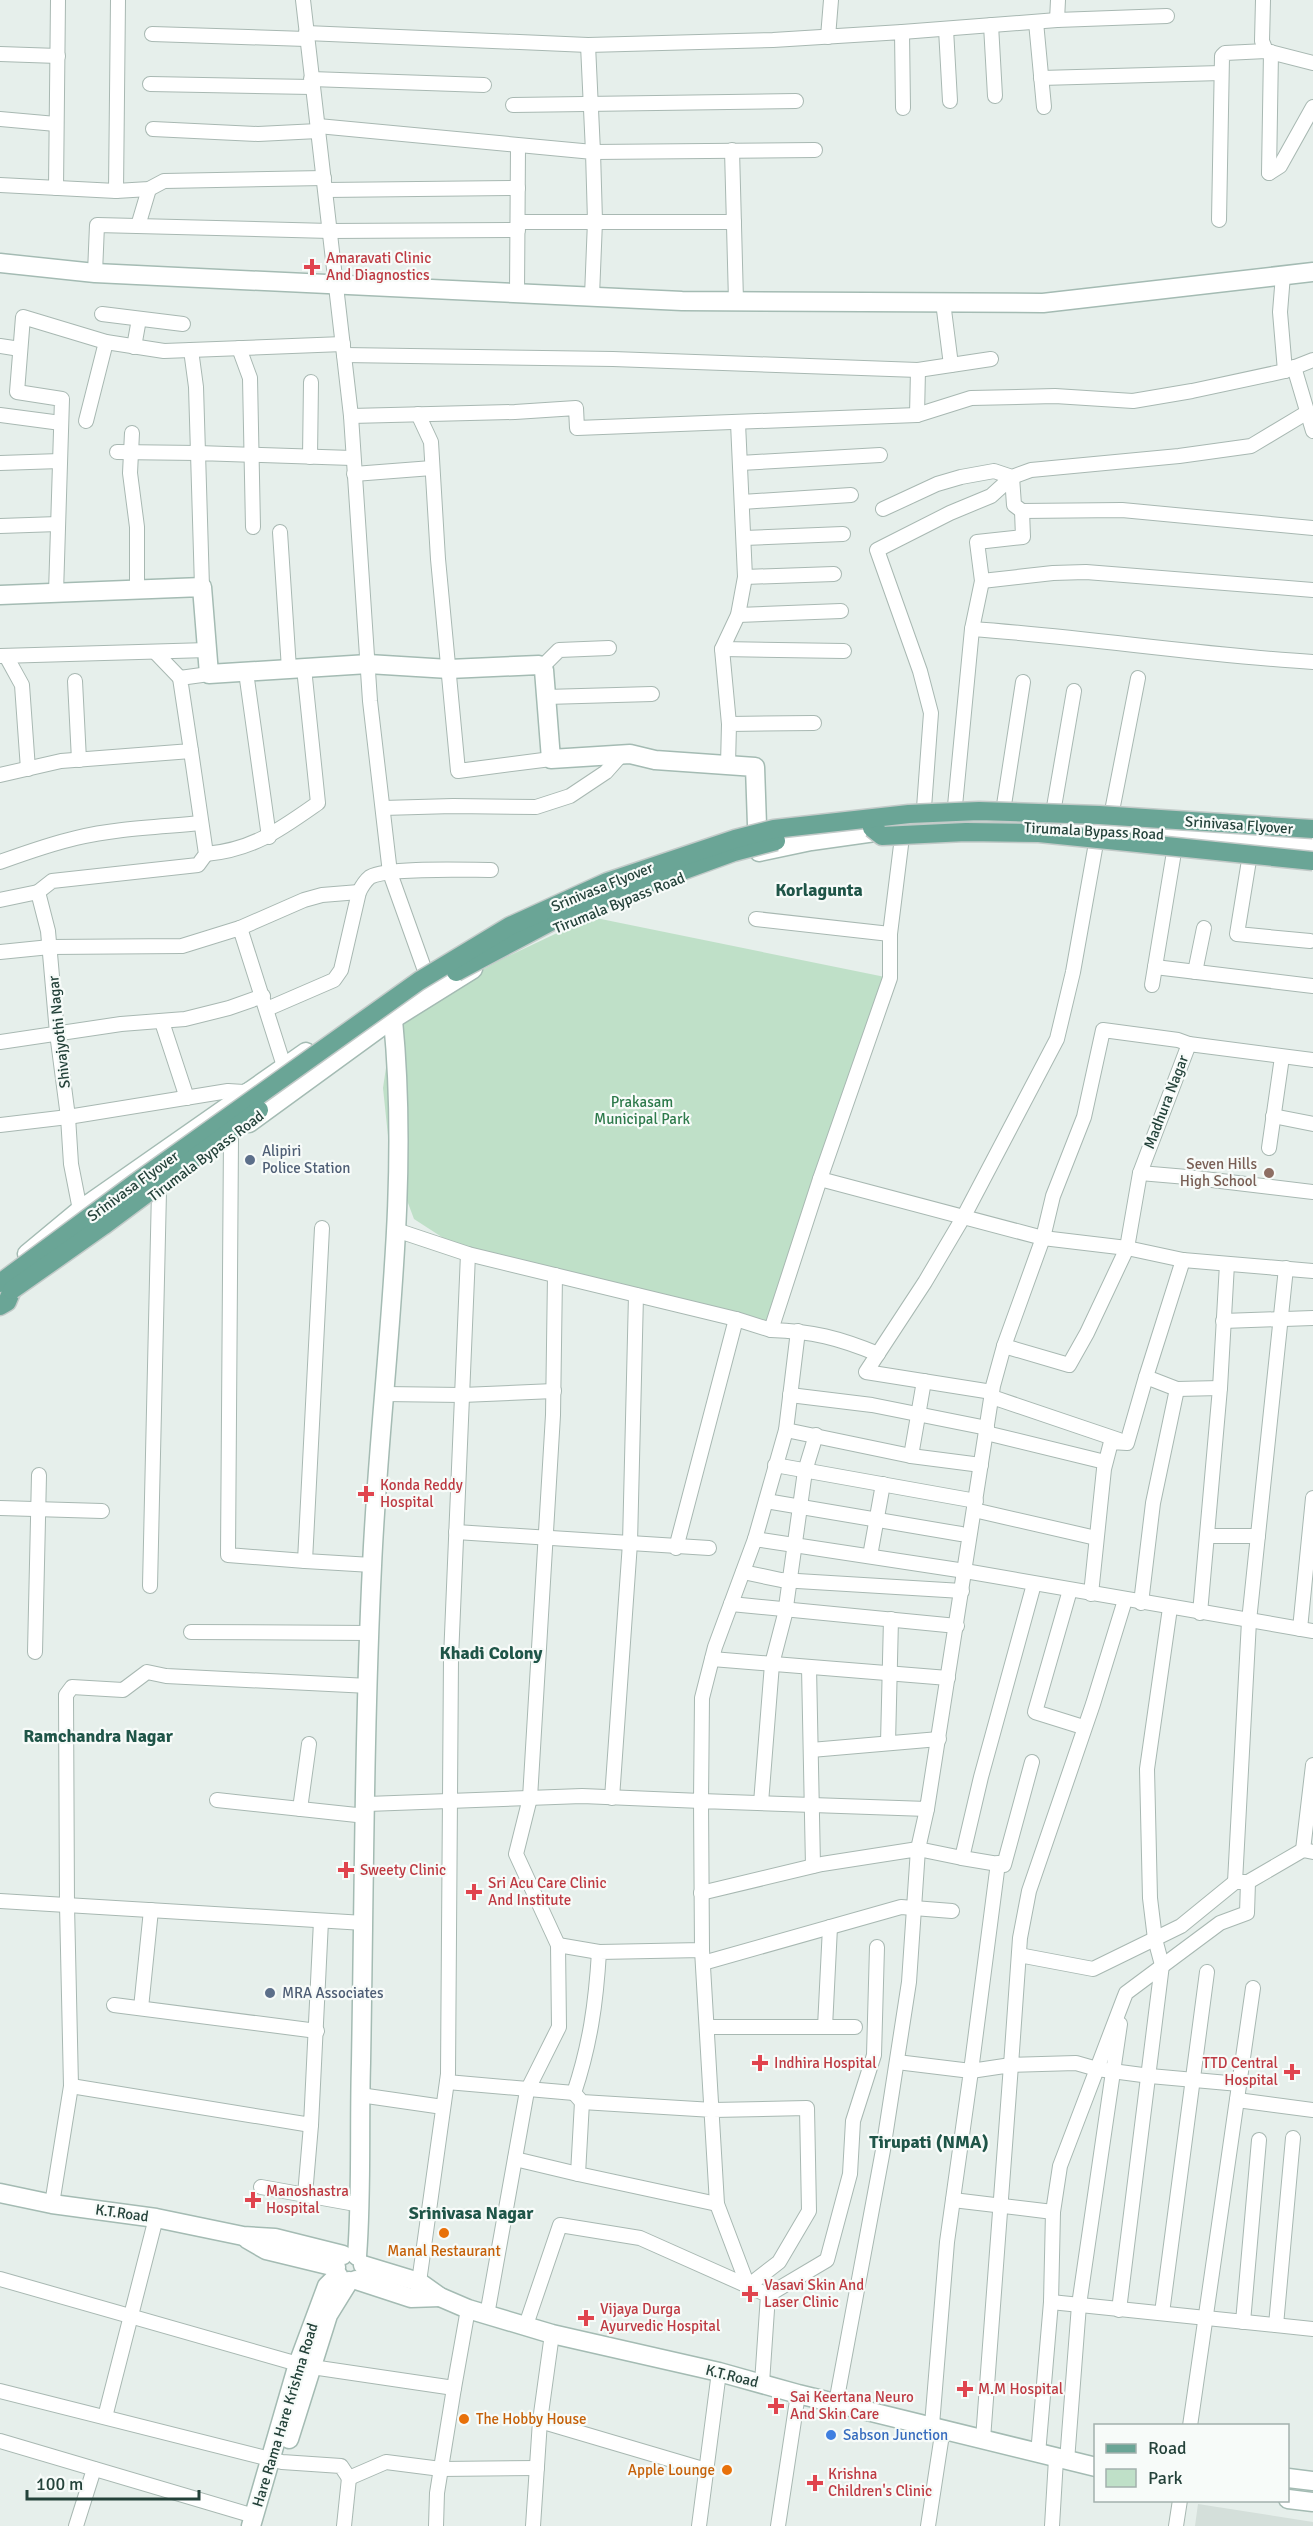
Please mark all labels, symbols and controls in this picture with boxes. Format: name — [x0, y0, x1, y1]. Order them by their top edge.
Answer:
place label: Amaravati Clinic And Diagnostics — [326, 249, 431, 284]
marker: Amaravati Clinic And Diagnostics — [303, 258, 321, 276]
street label: Srinivasa Flyover — [1184, 812, 1294, 838]
street label: Tirumala Bypass Road — [1024, 818, 1164, 844]
street label: Srinivasa Flyover — [548, 858, 656, 916]
street label: Tirumala Bypass Road — [551, 868, 687, 938]
district label: Korlagunta — [775, 879, 863, 901]
street label: Shivajyothi Nagar — [44, 974, 74, 1089]
street label: Madhura Nagar — [1140, 1052, 1192, 1151]
park label: Prakasam Municipal Park — [594, 1093, 690, 1128]
street label: Tirumala Bypass Road — [145, 1107, 267, 1205]
place label: Alipiri Police Station — [262, 1142, 351, 1177]
street label: Srinivasa Flyover — [84, 1147, 182, 1225]
marker: Alipiri Police Station — [243, 1153, 257, 1167]
place label: Seven Hills High School — [1180, 1155, 1257, 1190]
marker: Seven Hills High School — [1262, 1166, 1276, 1180]
place label: Konda Reddy Hospital — [380, 1476, 463, 1511]
marker: Konda Reddy Hospital — [357, 1485, 375, 1503]
district label: Khadi Colony — [440, 1642, 542, 1664]
district label: Ramchandra Nagar — [23, 1725, 174, 1747]
marker: Sweety Clinic — [337, 1861, 355, 1879]
place label: Sweety Clinic — [360, 1861, 446, 1879]
place label: Sri Acu Care Clinic And Institute — [488, 1874, 606, 1909]
marker: Sri Acu Care Clinic And Institute — [465, 1883, 483, 1901]
place label: MRA Associates — [282, 1984, 384, 2002]
marker: MRA Associates — [263, 1986, 277, 2000]
marker: Indhira Hospital — [751, 2054, 769, 2072]
place label: Indhira Hospital — [774, 2054, 877, 2072]
place label: TTD Central Hospital — [1202, 2054, 1278, 2089]
marker: TTD Central Hospital — [1283, 2063, 1301, 2081]
district label: Tirupati (NMA) — [869, 2131, 989, 2153]
place label: Manoshastra Hospital — [266, 2182, 349, 2217]
marker: Manoshastra Hospital — [244, 2191, 262, 2209]
street label: K.T.Road — [94, 2200, 150, 2226]
district label: Srinivasa Nagar — [409, 2202, 534, 2224]
marker: Manal Restaurant — [437, 2226, 451, 2240]
place label: Manal Restaurant — [387, 2242, 501, 2260]
place label: Vasavi Skin And Laser Clinic — [764, 2276, 864, 2311]
marker: Vasavi Skin And Laser Clinic — [741, 2285, 759, 2303]
place label: Vijaya Durga Ayurvedic Hospital — [600, 2300, 720, 2335]
marker: Vijaya Durga Ayurvedic Hospital — [577, 2309, 595, 2327]
street label: Hare Rama Hare Krishna Road — [248, 2321, 322, 2509]
street label: K.T.Road — [704, 2361, 760, 2391]
marker: M.M Hospital — [956, 2380, 974, 2398]
place label: M.M Hospital — [978, 2380, 1063, 2398]
place label: Sai Keertana Neuro And Skin Care — [790, 2388, 914, 2423]
marker: Sai Keertana Neuro And Skin Care — [767, 2397, 785, 2415]
place label: The Hobby House — [476, 2410, 587, 2428]
marker: The Hobby House — [457, 2412, 471, 2426]
legend — [1094, 2424, 1289, 2502]
place label: Sabson Junction — [843, 2426, 948, 2444]
marker: Sabson Junction — [824, 2428, 838, 2442]
text: Road — [1148, 2437, 1187, 2459]
place label: Apple Lounge — [628, 2461, 715, 2479]
scale bar — [27, 2463, 200, 2501]
marker: Apple Lounge — [720, 2463, 734, 2477]
place label: Krishna Children's Clinic — [828, 2465, 932, 2500]
text: Park — [1148, 2467, 1183, 2489]
text: 100 m — [36, 2473, 83, 2495]
marker: Krishna Children's Clinic — [806, 2474, 824, 2492]

